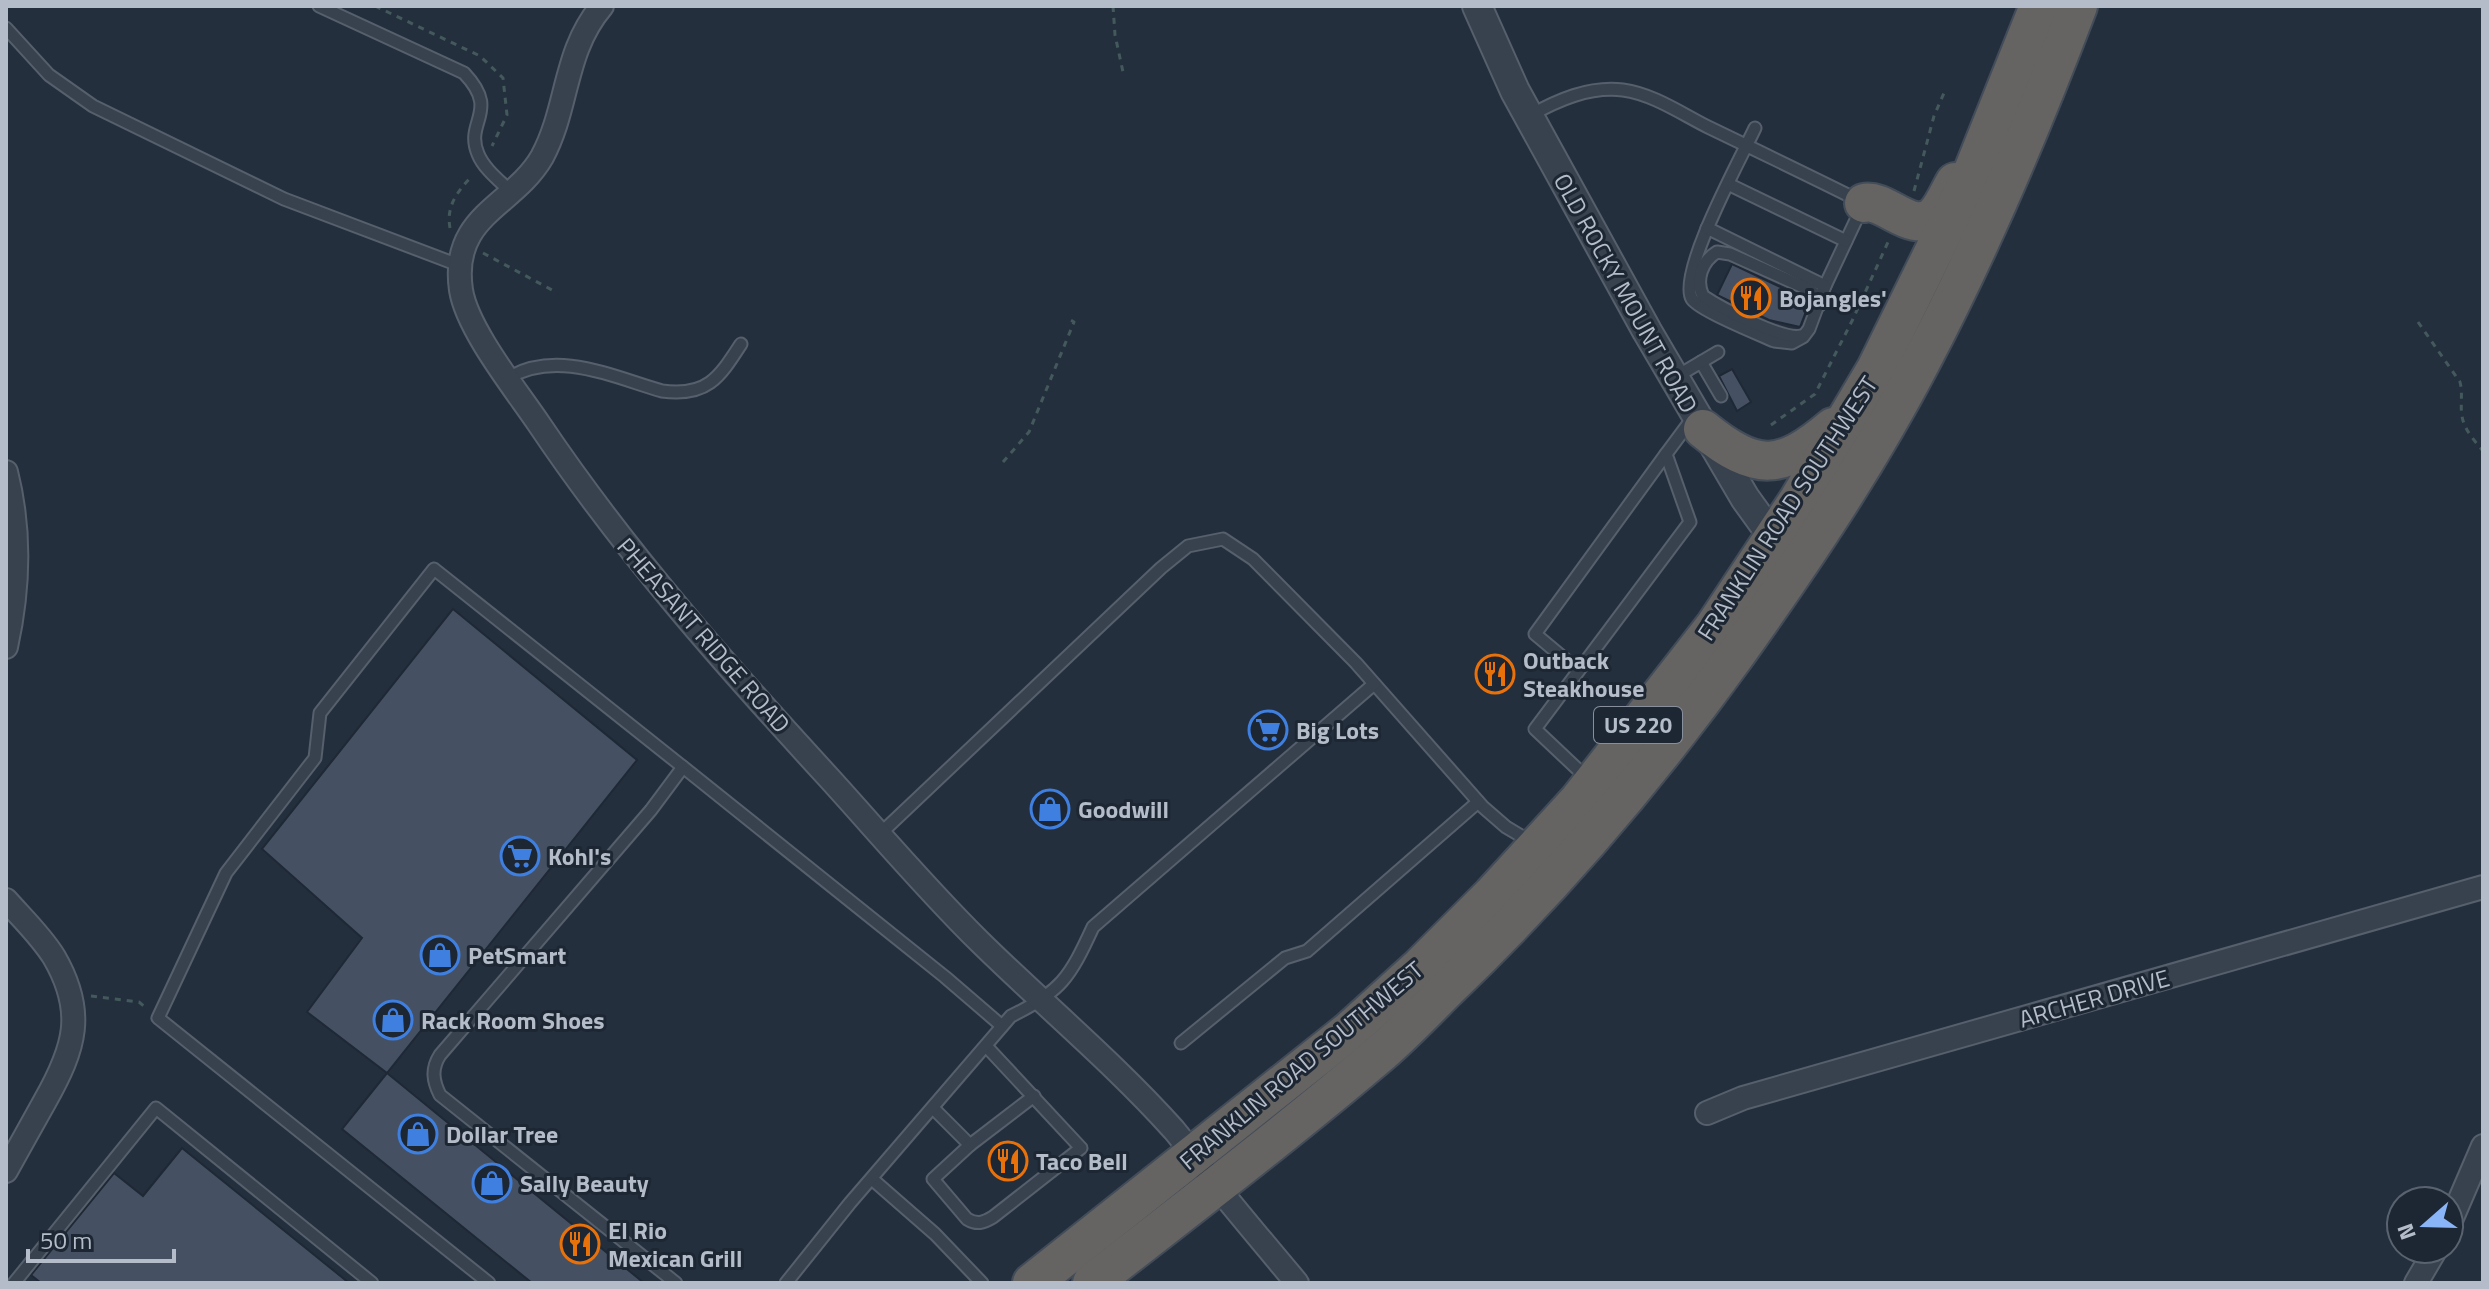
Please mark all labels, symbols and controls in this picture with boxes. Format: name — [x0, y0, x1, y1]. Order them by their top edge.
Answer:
street label: OLD ROCKY MOUNT ROAD — [1545, 166, 1707, 420]
restaurant icon: Bojangles' — [1730, 277, 1772, 319]
place label: Bojangles' — [1779, 280, 1887, 316]
street label: FRANKLIN ROAD SOUTHWEST — [1688, 368, 1886, 647]
street label: PHEASANT RIDGE ROAD — [609, 529, 799, 741]
place label: Outback Steakhouse — [1523, 642, 1644, 706]
restaurant icon: Outback Steakhouse — [1474, 653, 1516, 695]
road number: US 220 — [1594, 707, 1682, 743]
supermarket icon: Big Lots — [1247, 709, 1289, 751]
place label: Big Lots — [1296, 712, 1379, 748]
shop icon: Goodwill — [1029, 788, 1071, 830]
place label: Goodwill — [1078, 791, 1169, 827]
supermarket icon: Kohl's — [499, 835, 541, 877]
place label: Kohl's — [548, 838, 611, 874]
shop icon: PetSmart — [419, 934, 461, 976]
place label: PetSmart — [468, 937, 566, 973]
street label: FRANKLIN ROAD SOUTHWEST — [1171, 952, 1431, 1178]
street label: ARCHER DRIVE — [2014, 959, 2174, 1037]
shop icon: Rack Room Shoes — [372, 999, 414, 1041]
place label: Rack Room Shoes — [421, 1002, 605, 1038]
shop icon: Dollar Tree — [397, 1113, 439, 1155]
place label: Dollar Tree — [446, 1116, 558, 1152]
restaurant icon: Taco Bell — [987, 1140, 1029, 1182]
place label: Taco Bell — [1036, 1143, 1128, 1179]
shop icon: Sally Beauty — [471, 1162, 513, 1204]
place label: Sally Beauty — [520, 1165, 649, 1201]
north arrow — [2385, 1185, 2465, 1265]
place label: El Rio Mexican Grill — [608, 1212, 743, 1276]
scale bar — [28, 1213, 174, 1263]
text: N — [2388, 1219, 2425, 1245]
text: 50 m — [40, 1222, 92, 1258]
restaurant icon: El Rio Mexican Grill — [559, 1223, 601, 1265]

